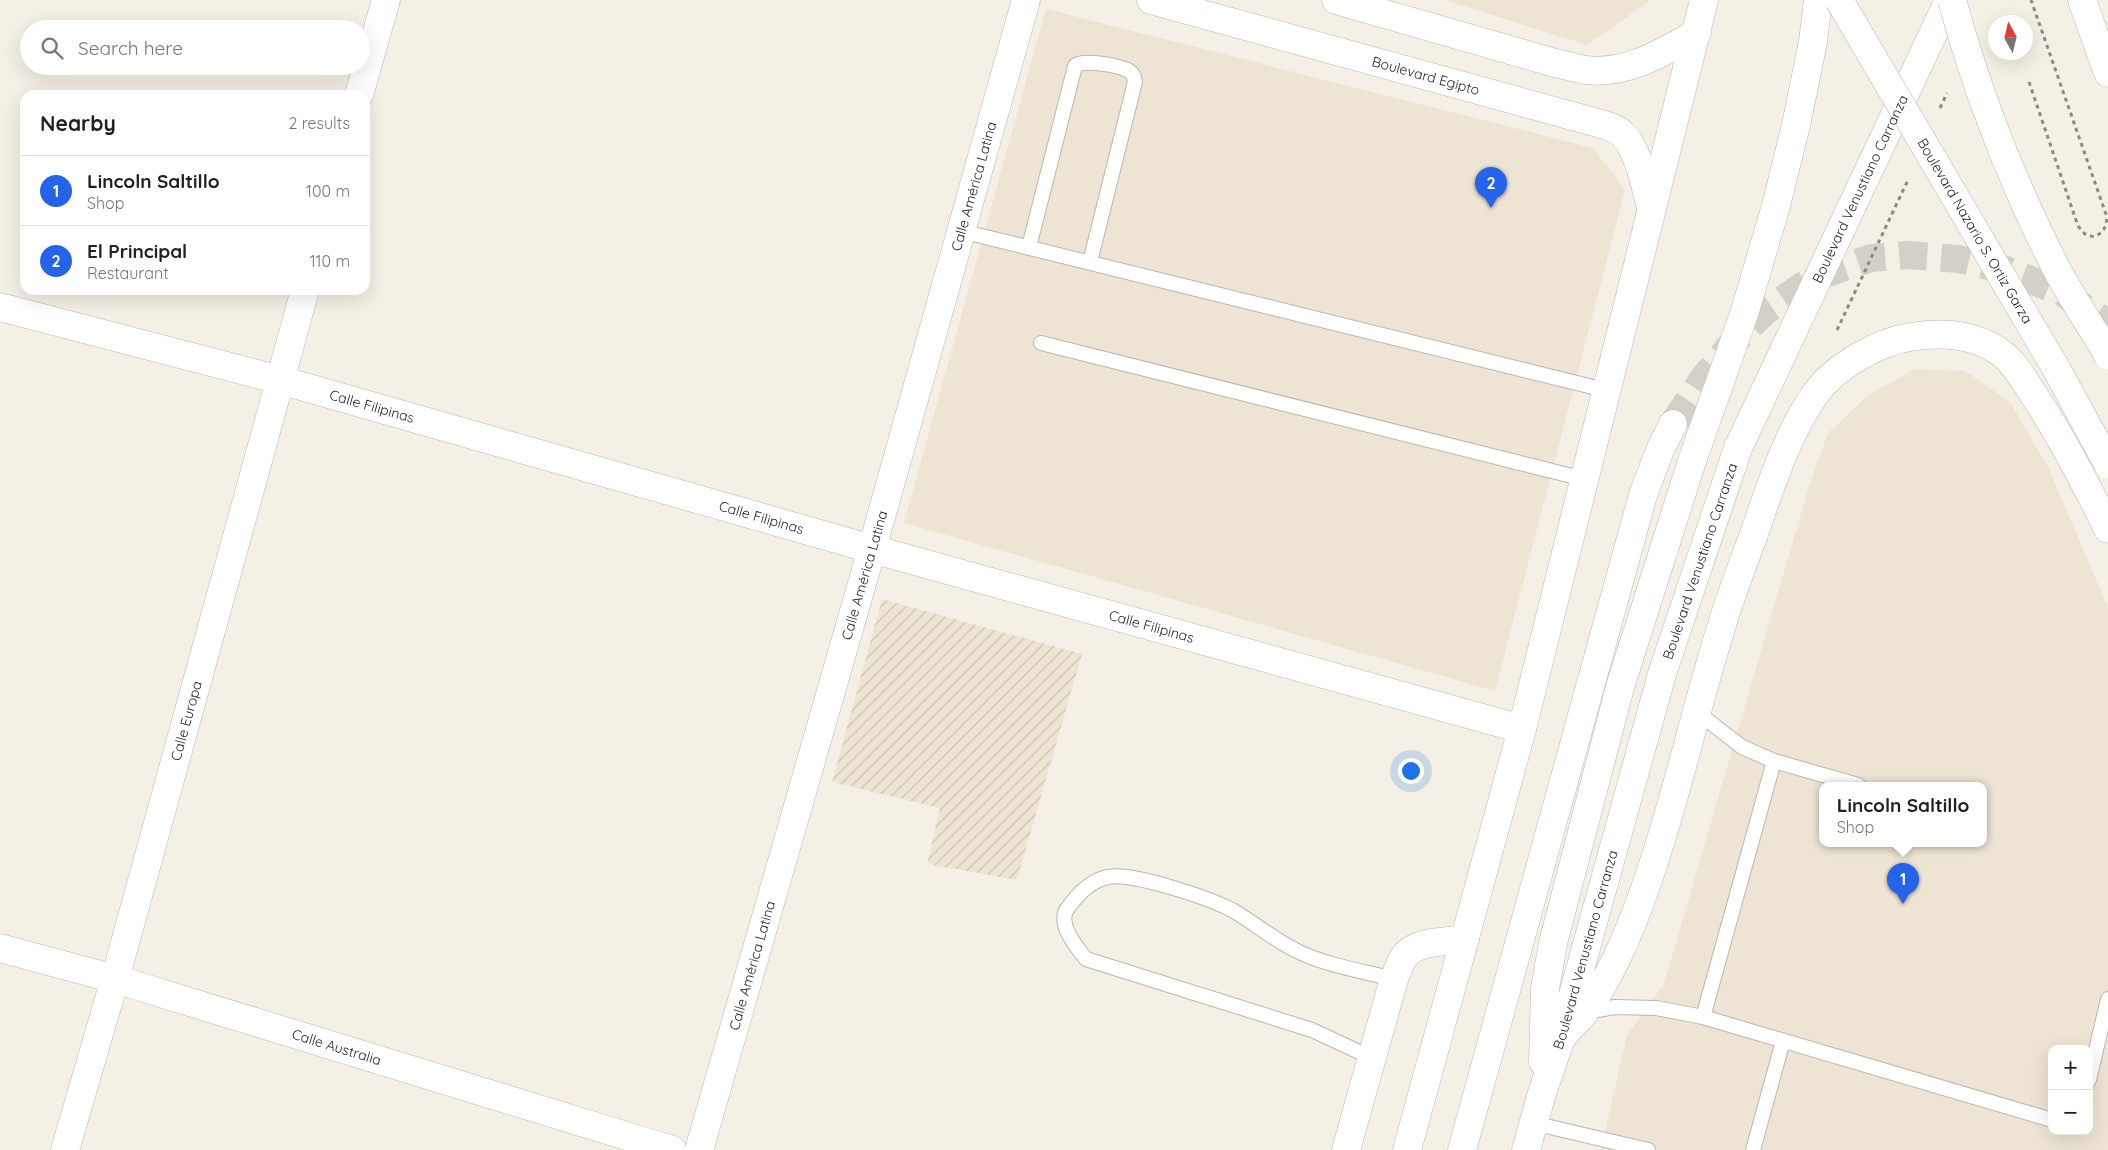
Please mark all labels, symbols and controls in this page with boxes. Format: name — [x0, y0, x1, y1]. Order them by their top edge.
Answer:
north arrow — [1988, 15, 2033, 60]
search box — [20, 20, 370, 75]
icon: search — [38, 34, 66, 62]
text: Search here — [78, 36, 183, 60]
street label: Boulevard Egipto — [1370, 52, 1482, 99]
street label: Boulevard Venustiano Carranza — [1808, 92, 1912, 286]
text: Nearby — [40, 110, 116, 136]
text: 2 results — [288, 113, 350, 133]
street label: Calle América Latina — [947, 120, 1000, 253]
street label: Boulevard Nazario S. Ortiz Garza — [1913, 135, 2037, 327]
pin: 2 — [1475, 167, 1507, 208]
text: Lincoln Saltillo — [87, 169, 220, 193]
text: 1 — [53, 181, 59, 201]
text: 100 m — [306, 181, 350, 201]
text: Shop — [87, 193, 124, 213]
text: El Principal — [87, 239, 187, 263]
text: 2 — [51, 251, 61, 271]
text: 110 m — [310, 251, 350, 271]
text: Restaurant — [87, 263, 169, 283]
street label: Calle Filipinas — [327, 386, 417, 427]
street label: Boulevard Venustiano Carranza — [1659, 461, 1741, 662]
street label: Calle Filipinas — [717, 497, 806, 538]
street label: Calle América Latina — [837, 509, 891, 642]
street label: Calle Filipinas — [1107, 606, 1196, 647]
street label: Calle Europa — [167, 679, 206, 763]
your location — [1398, 758, 1424, 784]
popup — [1819, 782, 1987, 847]
text: Lincoln Saltillo — [1837, 793, 1969, 817]
text: Shop — [1837, 817, 1874, 837]
street label: Boulevard Venustiano Carranza — [1549, 848, 1622, 1052]
pin: 1 — [1887, 863, 1919, 904]
street label: Calle América Latina — [725, 899, 779, 1032]
street label: Calle Australia — [290, 1025, 383, 1069]
map controls — [2048, 1045, 2093, 1135]
button: + — [2048, 1045, 2093, 1090]
button: − — [2048, 1090, 2093, 1135]

